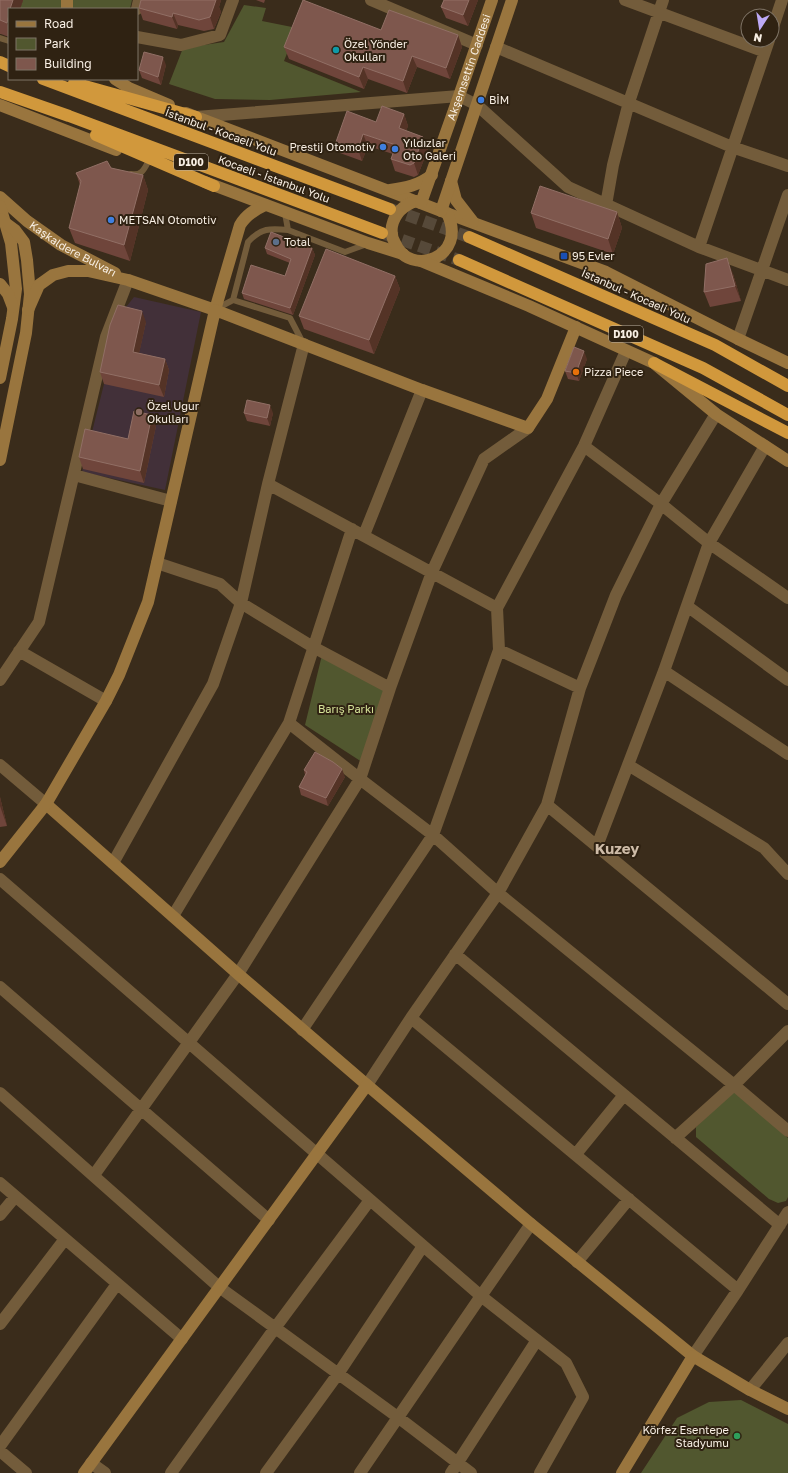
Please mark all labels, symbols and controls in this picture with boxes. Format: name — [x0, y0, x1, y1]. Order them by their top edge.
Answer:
legend — [8, 8, 138, 80]
north arrow — [740, 8, 780, 48]
street label: Akşemsettin Caddesi — [444, 12, 493, 122]
text: Road — [44, 16, 73, 31]
text: N — [752, 31, 763, 45]
text: Park — [44, 36, 70, 51]
place label: Özel Yönder Okulları — [344, 37, 408, 63]
marker: Özel Yönder Okulları — [331, 45, 341, 55]
text: Building — [44, 56, 92, 71]
place label: BİM — [489, 93, 509, 106]
marker: BİM — [476, 95, 486, 105]
street label: İstanbul - Kocaeli Yolu — [164, 105, 279, 158]
place label: Yıldızlar Oto Galeri — [403, 136, 456, 162]
place label: Prestij Otomotiv — [289, 140, 375, 153]
marker: Prestij Otomotiv — [378, 142, 388, 152]
marker: Yıldızlar Oto Galeri — [390, 144, 400, 154]
street label: Kocaeli - İstanbul Yolu — [217, 152, 332, 205]
road number: D100 — [174, 154, 208, 170]
place label: METSAN Otomotiv — [119, 213, 216, 226]
marker: METSAN Otomotiv — [106, 215, 116, 225]
street label: Kaşkaldere Bulvarı — [27, 218, 119, 279]
place label: Total — [284, 235, 311, 248]
marker: Total — [271, 237, 281, 247]
place label: 95 Evler — [572, 249, 615, 262]
marker: 95 Evler — [559, 251, 569, 261]
street label: İstanbul - Kocaeli Yolu — [580, 266, 693, 325]
road number: D100 — [609, 326, 643, 342]
place label: Pizza Piece — [584, 365, 643, 378]
marker: Pizza Piece — [571, 367, 581, 377]
place label: Özel Uğur Okulları — [147, 399, 200, 425]
marker: Özel Uğur Okulları — [134, 407, 144, 417]
park label: Barış Parkı — [318, 702, 374, 715]
district label: Kuzey — [595, 839, 639, 857]
place label: Körfez Esentepe Stadyumu — [642, 1423, 729, 1449]
marker: Körfez Esentepe Stadyumu — [732, 1431, 742, 1441]

